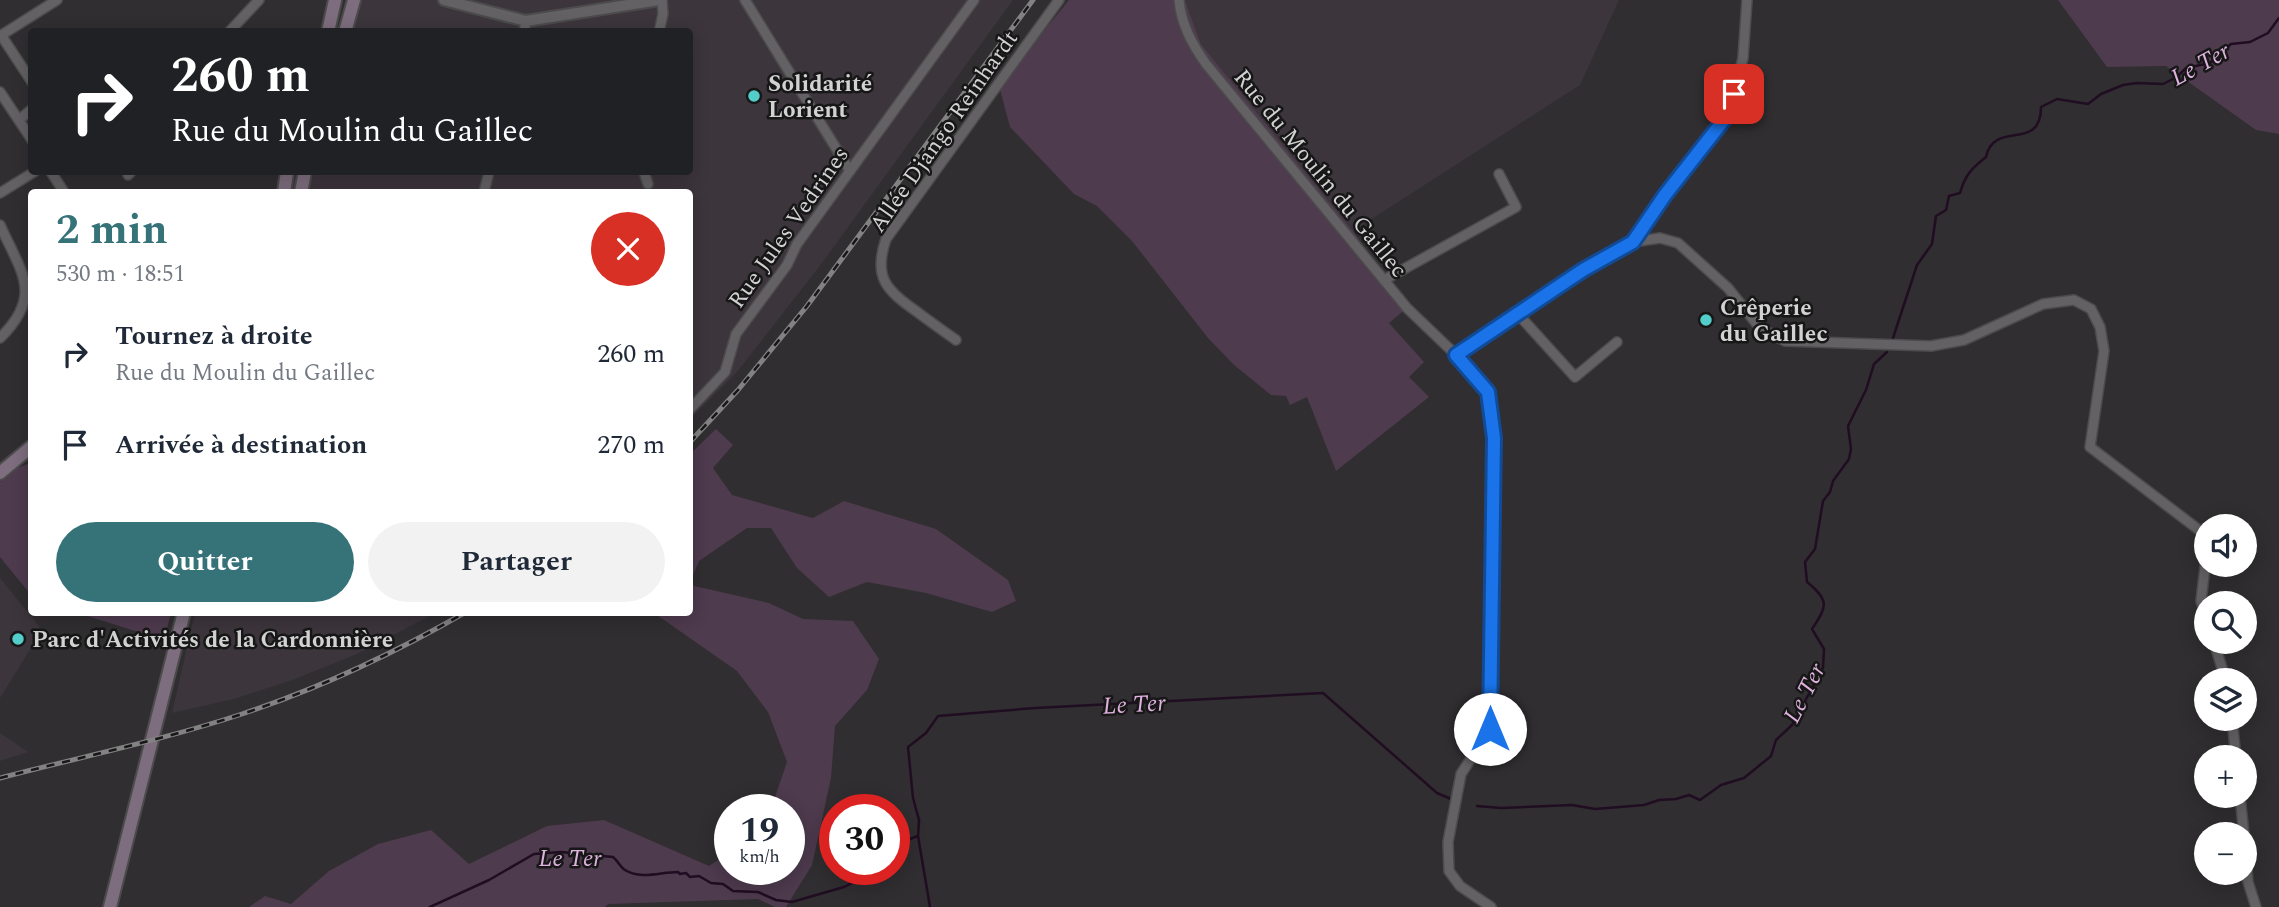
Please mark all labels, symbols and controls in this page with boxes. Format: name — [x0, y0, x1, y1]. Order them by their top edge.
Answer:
street label: Allée Django Reinhardt — [861, 23, 1027, 240]
water label: Le Ter — [2164, 33, 2237, 96]
text: 260 m — [171, 39, 310, 114]
icon: right — [56, 56, 147, 147]
street label: Rue du Moulin du Gaillec — [1224, 62, 1415, 286]
pin — [1704, 64, 1764, 124]
place label: Solidarité Lorient — [768, 67, 872, 128]
icon: arrive — [1715, 75, 1753, 113]
marker: Solidarité Lorient — [746, 88, 762, 104]
text: Rue du Moulin du Gaillec — [171, 107, 533, 156]
street label: Rue Jules Vedrines — [720, 140, 858, 316]
text: 2 min — [56, 199, 168, 262]
button: close — [591, 212, 665, 286]
text: 530 m · 18:51 — [56, 257, 185, 292]
place label: Crêperie du Gaillec — [1720, 291, 1828, 352]
marker: Crêperie du Gaillec — [1698, 312, 1714, 328]
text: Tournez à droite — [115, 316, 313, 356]
text: 260 m — [597, 334, 665, 374]
icon: right — [56, 335, 94, 373]
text: Rue du Moulin du Gaillec — [115, 356, 375, 391]
text: Arrivée à destination — [115, 425, 367, 465]
text: 270 m — [597, 425, 665, 465]
icon: arrive — [56, 426, 94, 464]
map controls — [2194, 514, 2257, 885]
button: sound — [2194, 514, 2257, 577]
button: Quitter — [56, 522, 354, 602]
button: Partager — [368, 522, 665, 602]
button: search — [2194, 591, 2257, 654]
place label: Parc d'Activités de la Cardonnière — [32, 623, 393, 658]
marker: Parc d'Activités de la Cardonnière — [10, 631, 26, 647]
water label: Le Ter — [1775, 657, 1836, 730]
button: layers — [2194, 668, 2257, 731]
water label: Le Ter — [1102, 685, 1167, 725]
position arrow — [1453, 692, 1527, 766]
button: + — [2194, 745, 2257, 808]
speed limit sign: 30 — [819, 794, 910, 885]
text: 19 — [740, 804, 779, 857]
button: − — [2194, 822, 2257, 885]
water label: Le Ter — [538, 841, 602, 877]
text: km/h — [739, 843, 780, 870]

